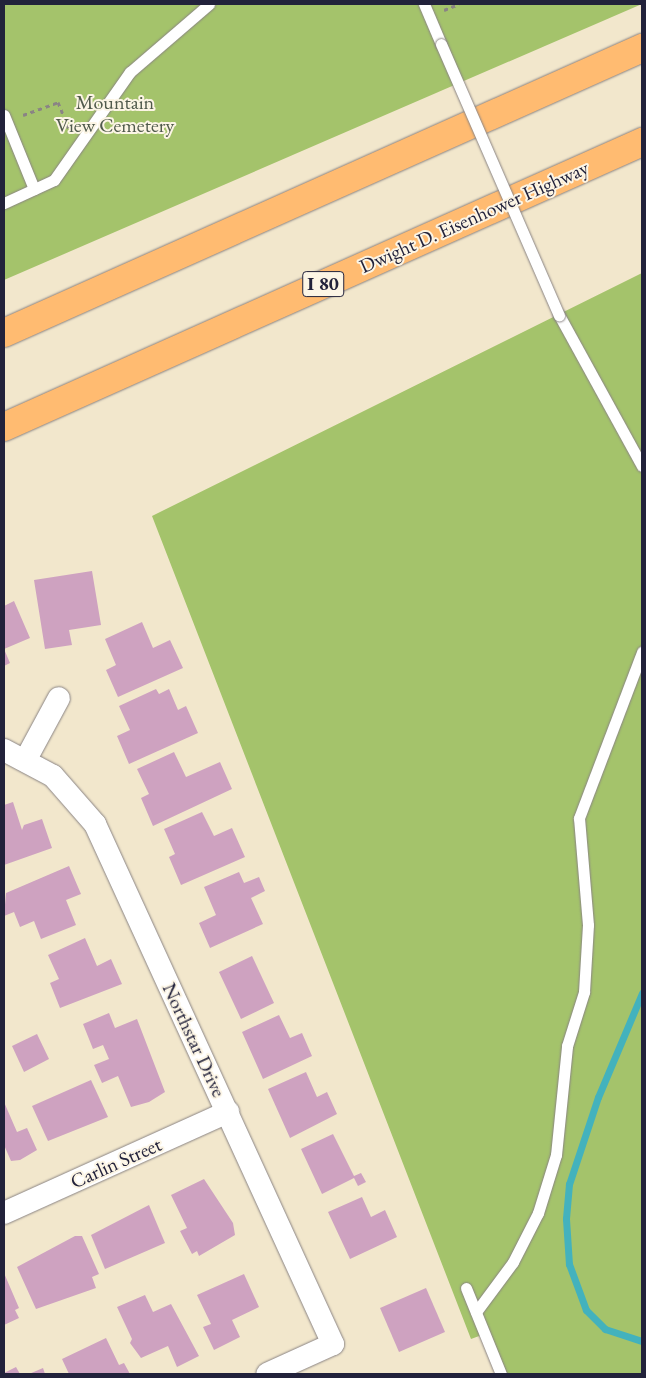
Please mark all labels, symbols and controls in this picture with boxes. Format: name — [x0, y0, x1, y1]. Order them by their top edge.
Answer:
park label: Mountain View Cemetery — [56, 90, 174, 137]
street label: Dwight D. Eisenhower Highway — [356, 156, 592, 278]
road number: I 80 — [302, 268, 344, 300]
street label: Northstar Drive — [157, 979, 231, 1101]
street label: Carlin Street — [67, 1132, 165, 1194]

